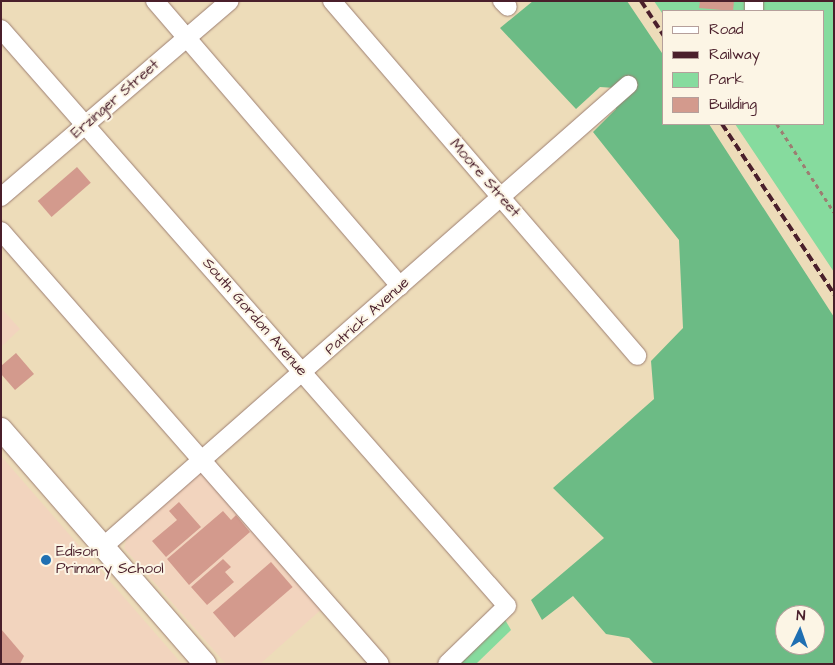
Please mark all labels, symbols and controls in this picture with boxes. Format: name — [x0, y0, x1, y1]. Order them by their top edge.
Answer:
legend — [662, 10, 825, 125]
text: Road — [709, 19, 743, 40]
text: Railway — [709, 44, 760, 65]
street label: Erzinger Street — [67, 56, 163, 142]
text: Park — [709, 69, 744, 90]
text: Building — [709, 94, 757, 115]
street label: Moore Street — [446, 135, 524, 221]
street label: South Gordon Avenue — [199, 254, 311, 380]
street label: Patrick Avenue — [321, 273, 413, 359]
place label: Edison Primary School — [56, 542, 164, 577]
marker: Edison Primary School — [40, 554, 52, 566]
north arrow — [775, 605, 825, 655]
text: N — [796, 606, 806, 626]

